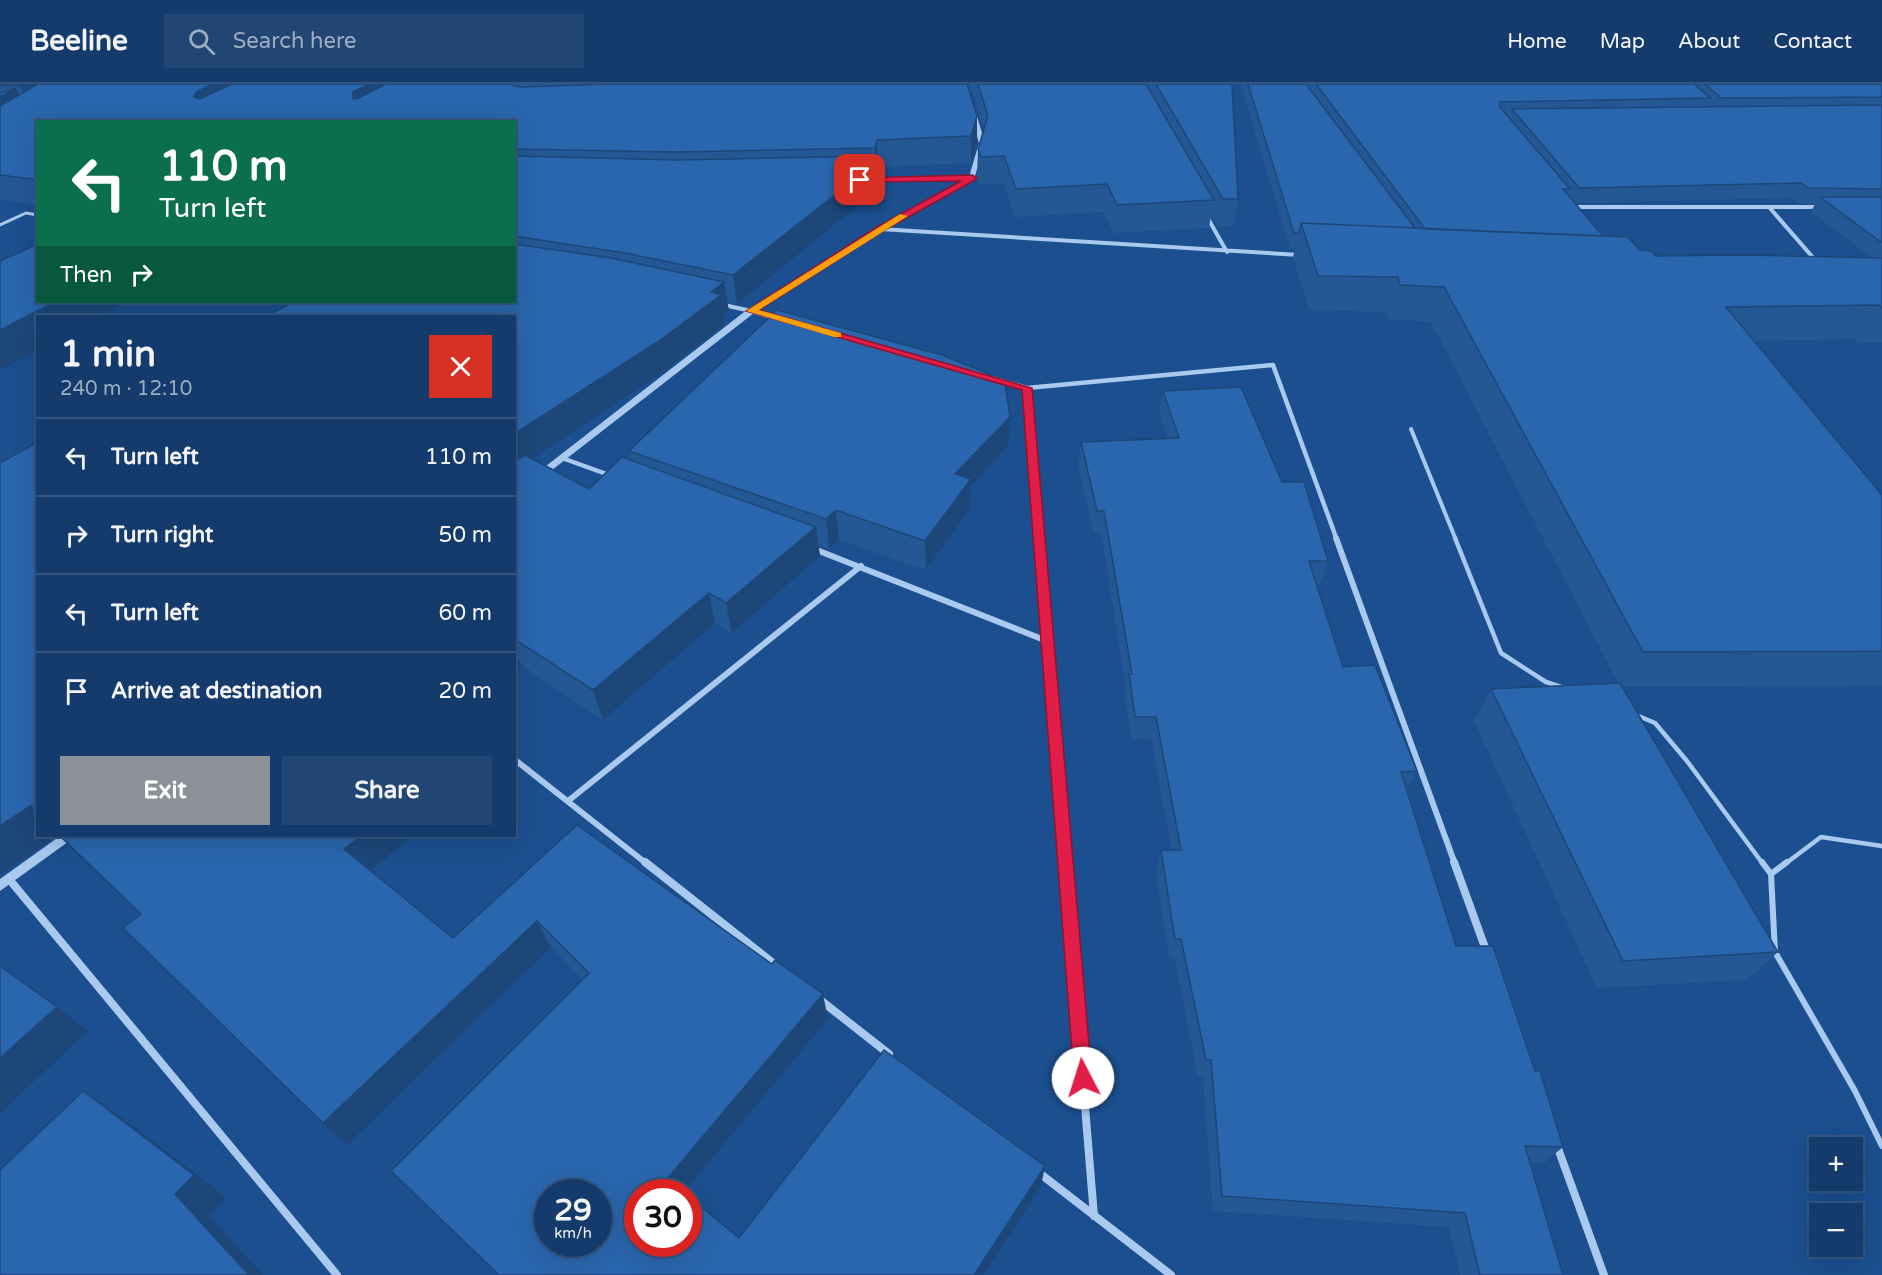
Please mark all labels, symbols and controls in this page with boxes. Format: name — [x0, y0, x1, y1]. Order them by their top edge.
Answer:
search box — [164, 14, 584, 68]
text: Beeline — [30, 24, 128, 58]
icon: search — [185, 25, 218, 58]
text: Search here — [233, 28, 357, 54]
text: Home — [1507, 29, 1567, 54]
text: Map — [1600, 29, 1645, 54]
text: About — [1678, 29, 1740, 54]
text: Contact — [1773, 29, 1852, 54]
text: 110 m — [159, 141, 288, 192]
icon: left — [60, 144, 138, 222]
pin — [834, 154, 885, 205]
icon: arrive — [843, 163, 876, 196]
text: Turn left — [159, 192, 266, 225]
icon: right — [125, 258, 158, 291]
text: Then — [60, 262, 113, 288]
text: 1 min — [60, 333, 156, 376]
button: close — [429, 335, 492, 398]
text: 240 m · 12:10 — [60, 377, 192, 401]
icon: left — [60, 441, 93, 474]
text: Turn left — [111, 444, 199, 470]
text: 110 m — [425, 444, 492, 470]
icon: right — [60, 519, 93, 552]
text: Turn right — [111, 522, 213, 548]
text: 50 m — [438, 522, 492, 548]
icon: left — [60, 597, 93, 630]
text: Turn left — [111, 600, 199, 626]
text: 60 m — [438, 600, 492, 626]
icon: arrive — [60, 675, 93, 708]
text: Arrive at destination — [111, 678, 322, 704]
text: 20 m — [438, 678, 492, 704]
button: Exit — [60, 756, 270, 825]
button: Share — [282, 756, 492, 825]
position arrow — [1051, 1046, 1115, 1110]
map controls — [1809, 1137, 1863, 1257]
button: + — [1809, 1137, 1863, 1191]
speed limit sign: 30 — [624, 1179, 702, 1257]
text: 29 — [554, 1192, 592, 1229]
button: − — [1809, 1203, 1863, 1257]
text: km/h — [554, 1224, 592, 1242]

